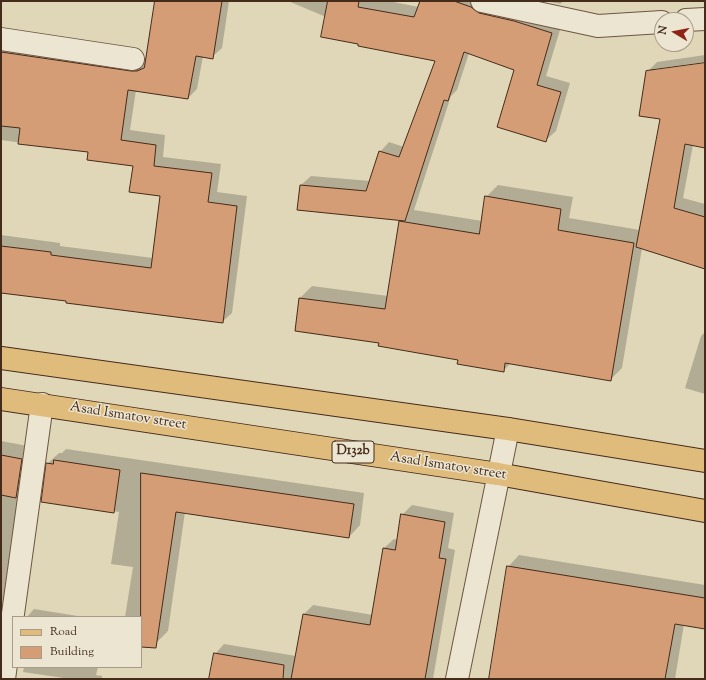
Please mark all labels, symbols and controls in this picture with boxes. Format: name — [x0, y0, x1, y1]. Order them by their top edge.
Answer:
north arrow — [654, 12, 694, 52]
text: N — [655, 24, 672, 36]
street label: Asad Ismatov street — [69, 400, 187, 434]
road number: D132b — [332, 441, 374, 463]
street label: Asad Ismatov street — [389, 450, 507, 484]
legend — [12, 616, 142, 668]
text: Road — [50, 623, 77, 641]
text: Building — [50, 643, 94, 661]

